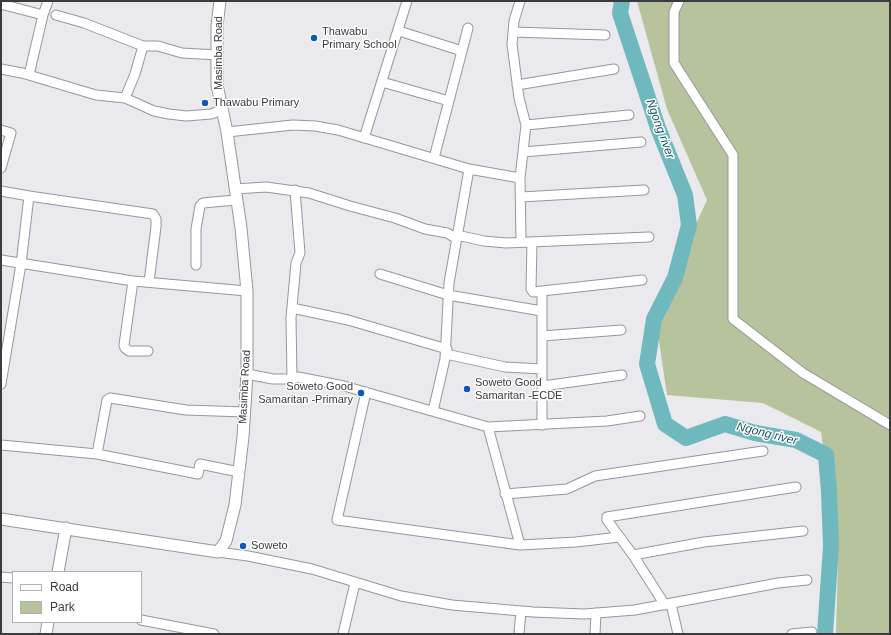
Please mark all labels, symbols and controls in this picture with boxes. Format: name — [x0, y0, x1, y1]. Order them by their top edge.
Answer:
street label: Masimba Road — [212, 16, 226, 90]
place label: Thawabu Primary School — [322, 25, 397, 51]
marker: Thawabu Primary School — [309, 33, 319, 43]
place label: Thawabu Primary — [213, 96, 299, 110]
water label: Ngong river — [643, 97, 677, 161]
marker: Thawabu Primary — [200, 98, 210, 108]
street label: Masimba Road — [236, 350, 254, 424]
place label: Soweto Good Samaritan -ECDE — [475, 376, 562, 402]
place label: Soweto Good Samaritan -Primary — [258, 380, 353, 406]
marker: Soweto Good Samaritan -ECDE — [462, 384, 472, 394]
marker: Soweto Good Samaritan -Primary — [356, 388, 366, 398]
water label: Ngong river — [735, 420, 799, 448]
place label: Soweto — [251, 539, 288, 553]
marker: Soweto — [238, 541, 248, 551]
legend — [12, 571, 142, 623]
text: Road — [50, 580, 79, 594]
text: Park — [50, 600, 75, 614]

